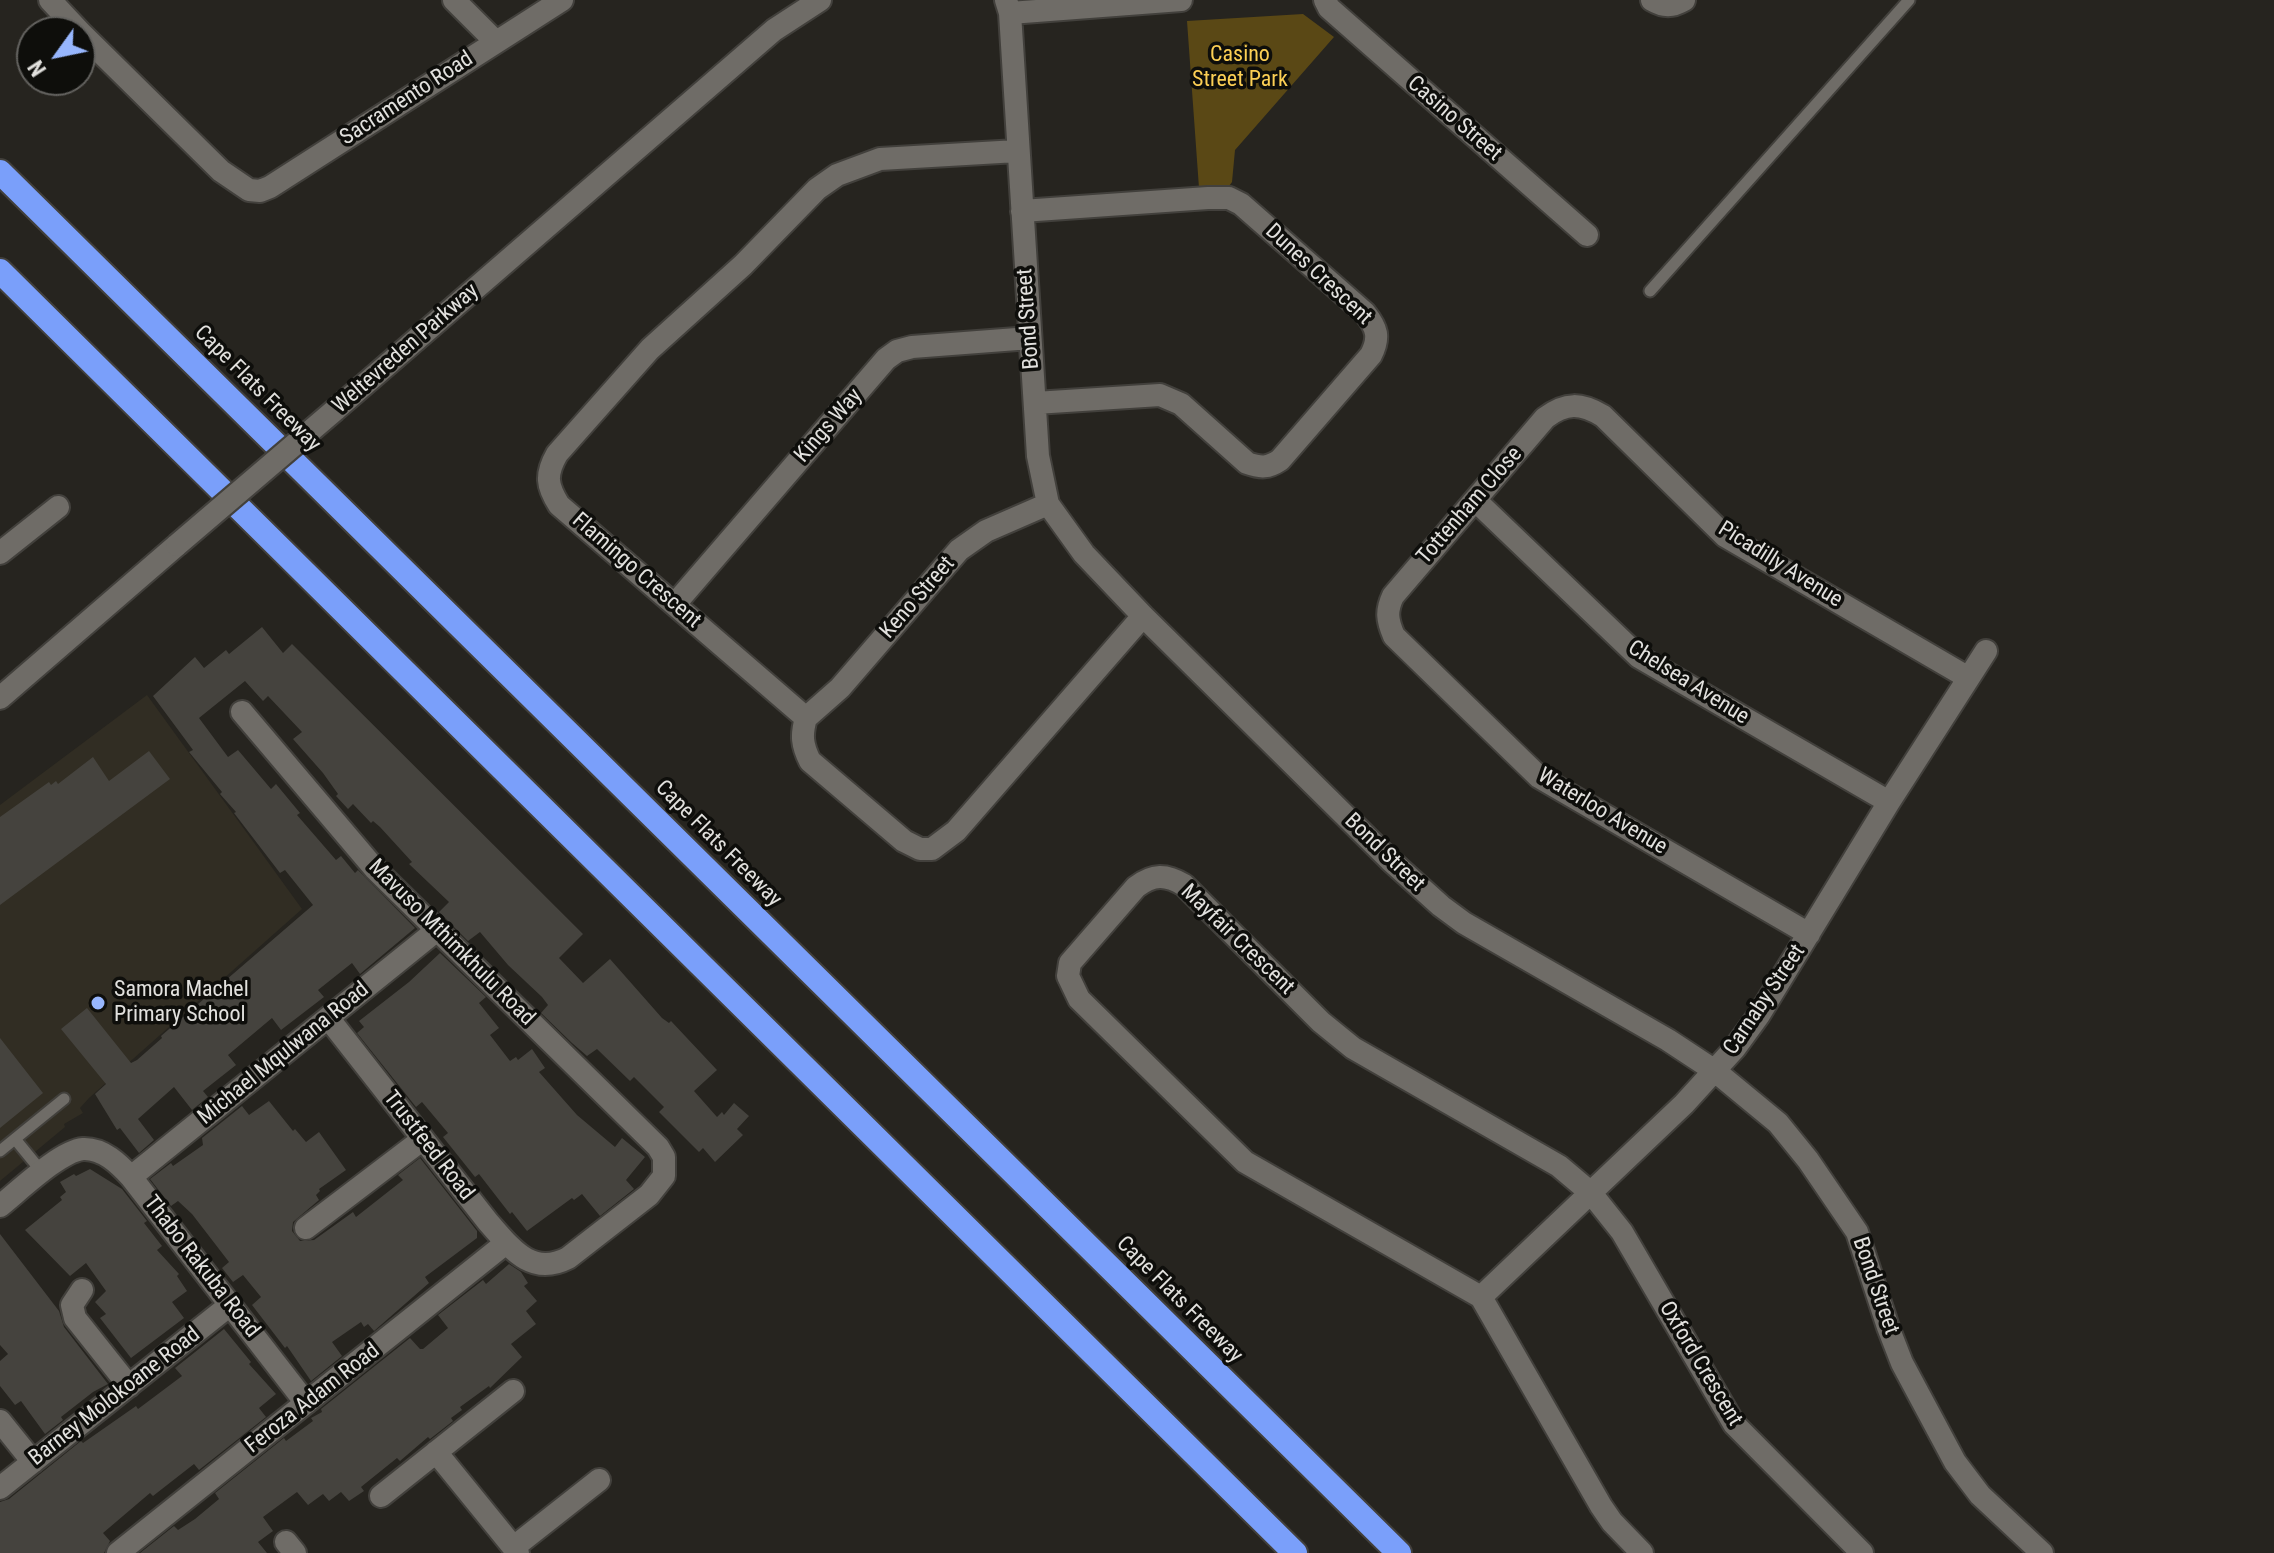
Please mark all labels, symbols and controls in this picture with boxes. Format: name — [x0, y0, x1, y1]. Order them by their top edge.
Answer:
north arrow — [16, 16, 96, 96]
park label: Casino Street Park — [1192, 42, 1288, 94]
street label: Sacramento Road — [336, 46, 478, 152]
text: N — [23, 56, 51, 81]
street label: Casino Street — [1401, 71, 1507, 167]
street label: Dunes Crescent — [1259, 219, 1377, 331]
street label: Bond Street — [1012, 268, 1046, 370]
street label: Weltevreden Parkway — [328, 278, 484, 420]
street label: Cape Flats Freeway — [188, 320, 326, 458]
street label: Kings Way — [790, 384, 868, 468]
street label: Tottenham Close — [1412, 442, 1528, 570]
street label: Flamingo Crescent — [566, 508, 706, 634]
street label: Picadilly Avenue — [1713, 516, 1847, 614]
street label: Keno Street — [875, 551, 961, 645]
street label: Chelsea Avenue — [1623, 635, 1753, 731]
street label: Waterloo Avenue — [1533, 763, 1671, 861]
street label: Cape Flats Freeway — [649, 775, 787, 913]
street label: Bond Street — [1338, 808, 1430, 898]
street label: Mavuso Mthimkhulu Road — [362, 854, 540, 1032]
street label: Mayfair Crescent — [1175, 879, 1299, 1001]
street label: Carnaby Street — [1718, 940, 1812, 1060]
place label: Samora Machel Primary School — [114, 977, 249, 1028]
street label: Michael Mqulwana Road — [193, 977, 375, 1131]
marker: Samora Machel Primary School — [89, 994, 107, 1012]
street label: Trustfeed Road — [377, 1086, 479, 1206]
street label: Thabo Rakuba Road — [137, 1191, 265, 1343]
street label: Cape Flats Freeway — [1110, 1231, 1248, 1369]
street label: Bond Street — [1846, 1234, 1904, 1338]
street label: Oxford Crescent — [1653, 1297, 1747, 1431]
street label: Barney Molokoane Road — [24, 1322, 206, 1472]
street label: Feroza Adam Road — [241, 1338, 385, 1460]

